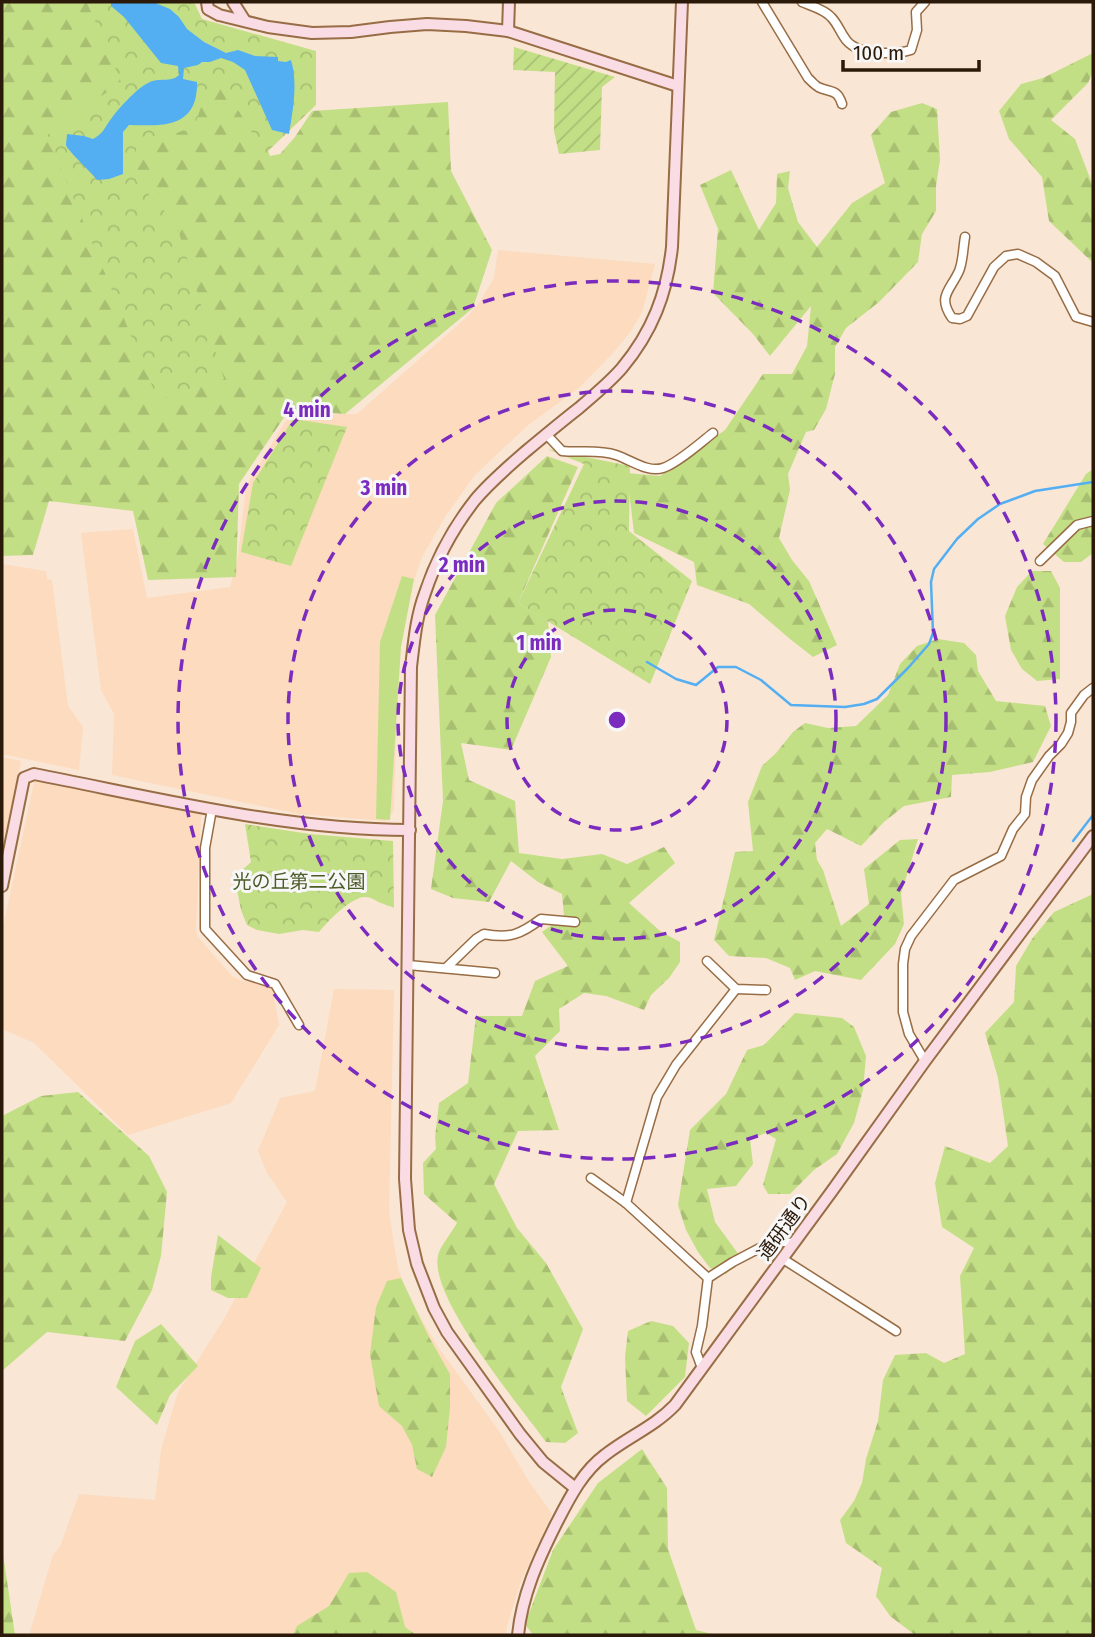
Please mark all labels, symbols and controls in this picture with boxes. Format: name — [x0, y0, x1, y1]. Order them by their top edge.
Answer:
scale bar — [843, 28, 979, 72]
text: 100 m — [853, 40, 904, 66]
text: 4 min — [283, 397, 331, 423]
text: 3 min — [360, 475, 407, 501]
text: 2 min — [438, 552, 485, 578]
text: 1 min — [516, 630, 562, 656]
centre of rings — [605, 708, 629, 732]
park label: 光の丘第二公園 — [232, 870, 366, 893]
street label: 通研通り — [752, 1189, 816, 1265]

